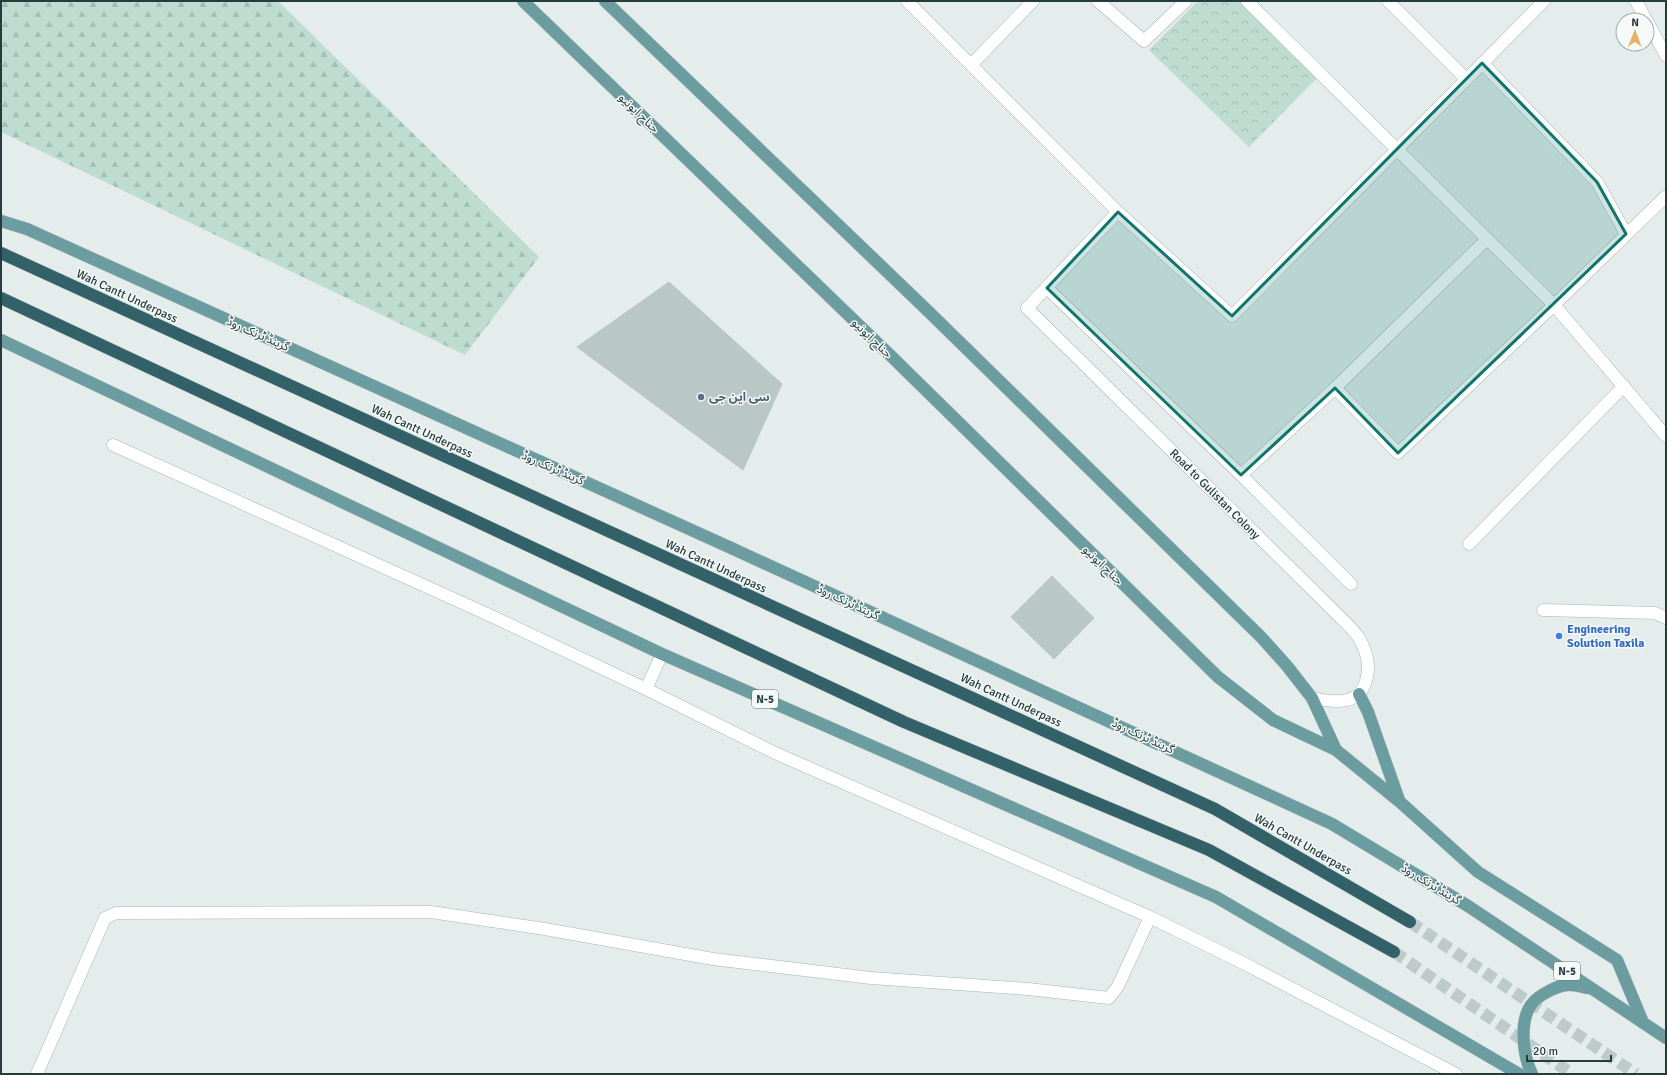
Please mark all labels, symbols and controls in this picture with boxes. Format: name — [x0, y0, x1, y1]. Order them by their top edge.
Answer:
north arrow — [1615, 12, 1655, 52]
text: N — [1631, 16, 1639, 29]
street label: جناح ایونیو — [615, 90, 662, 137]
street label: Wah Cantt Underpass — [74, 266, 180, 327]
street label: گرینڈ ٹرنک روڈ — [224, 314, 293, 355]
street label: جناح ایونیو — [848, 315, 895, 362]
place label: سی این جی — [709, 390, 770, 405]
marker: سی این جی — [696, 392, 706, 402]
street label: Wah Cantt Underpass — [369, 401, 475, 462]
street label: Road to Gulistan Colony — [1166, 446, 1263, 543]
street label: گرینڈ ٹرنک روڈ — [519, 448, 588, 489]
street label: Wah Cantt Underpass — [663, 536, 769, 597]
street label: جناح ایونیو — [1079, 542, 1126, 589]
street label: گرینڈ ٹرنک روڈ — [814, 581, 882, 624]
place label: Engineering Solution Taxila — [1567, 622, 1645, 651]
marker: Engineering Solution Taxila — [1554, 631, 1564, 641]
street label: Wah Cantt Underpass — [958, 670, 1064, 731]
road number: N-5 — [752, 690, 778, 708]
street label: گرینڈ ٹرنک روڈ — [1109, 715, 1177, 758]
street label: Wah Cantt Underpass — [1251, 810, 1354, 878]
street label: گرینڈ ٹرنک روڈ — [1398, 860, 1464, 909]
road number: N-5 — [1554, 962, 1580, 980]
scale bar — [1527, 1037, 1611, 1063]
text: 20 m — [1533, 1044, 1558, 1059]

